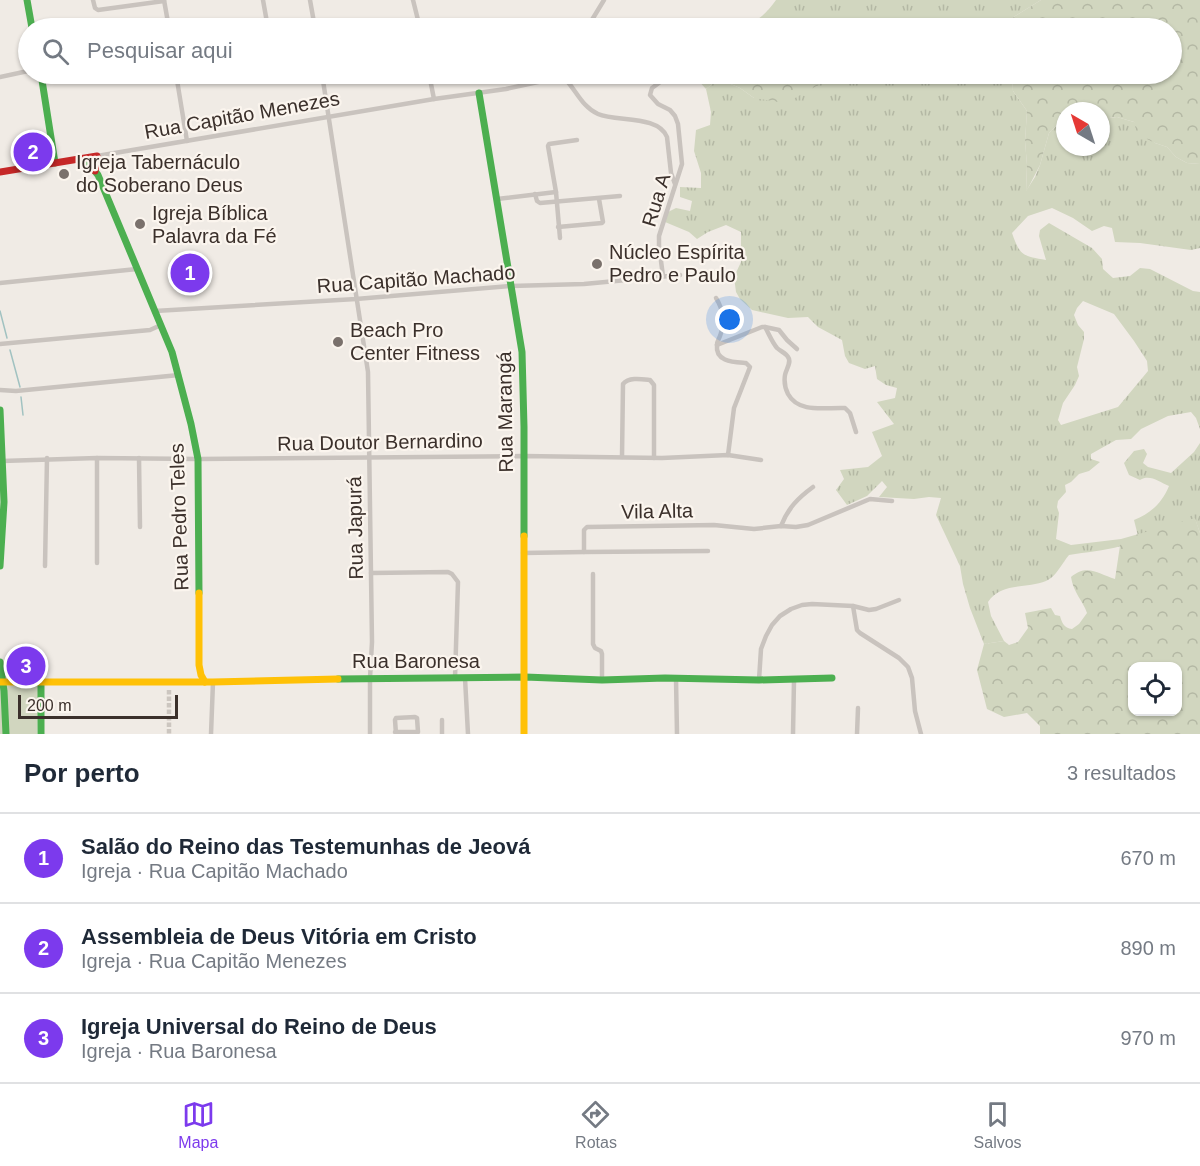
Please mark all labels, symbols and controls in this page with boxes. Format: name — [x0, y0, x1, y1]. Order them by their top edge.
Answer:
search box — [18, 18, 1182, 84]
icon: search — [39, 35, 72, 68]
text: Pesquisar aqui — [87, 38, 233, 63]
street label: Rua Capitão Menezes — [143, 87, 341, 143]
north arrow — [1056, 102, 1110, 156]
pin: 2 — [14, 130, 52, 174]
place label: Igreja Tabernáculo do Soberano Deus — [76, 151, 243, 196]
marker: Igreja Tabernáculo do Soberano Deus — [57, 167, 71, 181]
street label: Rua A — [638, 170, 675, 229]
place label: Igreja Bíblica Palavra da Fé — [152, 202, 277, 247]
marker: Igreja Bíblica Palavra da Fé — [133, 217, 147, 231]
place label: Núcleo Espírita Pedro e Paulo — [609, 241, 745, 286]
pin: 1 — [170, 250, 210, 296]
marker: Núcleo Espírita Pedro e Paulo — [590, 257, 604, 271]
street label: Rua Capitão Machado — [316, 261, 516, 297]
your location — [715, 305, 744, 334]
place label: Beach Pro Center Fitness — [350, 319, 480, 364]
marker: Beach Pro Center Fitness — [331, 335, 345, 349]
street label: Rua Marangá — [493, 350, 517, 473]
street label: Rua Doutor Bernardino — [277, 429, 483, 455]
street label: Rua Pedro Teles — [165, 443, 193, 591]
street label: Rua Japurá — [343, 475, 367, 580]
street label: Vila Alta — [621, 499, 694, 523]
pin: 3 — [6, 644, 46, 688]
street label: Rua Baronesa — [352, 650, 481, 672]
map controls — [1128, 662, 1182, 716]
button: locate — [1128, 662, 1182, 716]
scale bar — [18, 692, 178, 720]
text: 200 m — [27, 697, 71, 714]
text: Por perto — [24, 758, 140, 788]
text: 3 resultados — [1067, 762, 1176, 784]
text: Salão do Reino das Testemunhas de Jeová — [81, 834, 531, 859]
text: 1 — [38, 847, 49, 869]
text: 670 m — [1120, 847, 1176, 869]
text: Igreja · Rua Capitão Machado — [81, 860, 348, 882]
text: Assembleia de Deus Vitória em Cristo — [81, 924, 477, 949]
text: 2 — [38, 937, 49, 959]
text: 890 m — [1120, 937, 1176, 959]
text: Igreja · Rua Capitão Menezes — [81, 950, 347, 972]
text: Igreja Universal do Reino de Deus — [81, 1014, 437, 1039]
text: 3 — [38, 1027, 49, 1049]
text: 970 m — [1120, 1027, 1176, 1049]
text: Igreja · Rua Baronesa — [81, 1040, 277, 1062]
tab: Mapa — [178, 1098, 218, 1152]
tab: Rotas — [575, 1098, 617, 1152]
tab: Salvos — [974, 1098, 1022, 1152]

